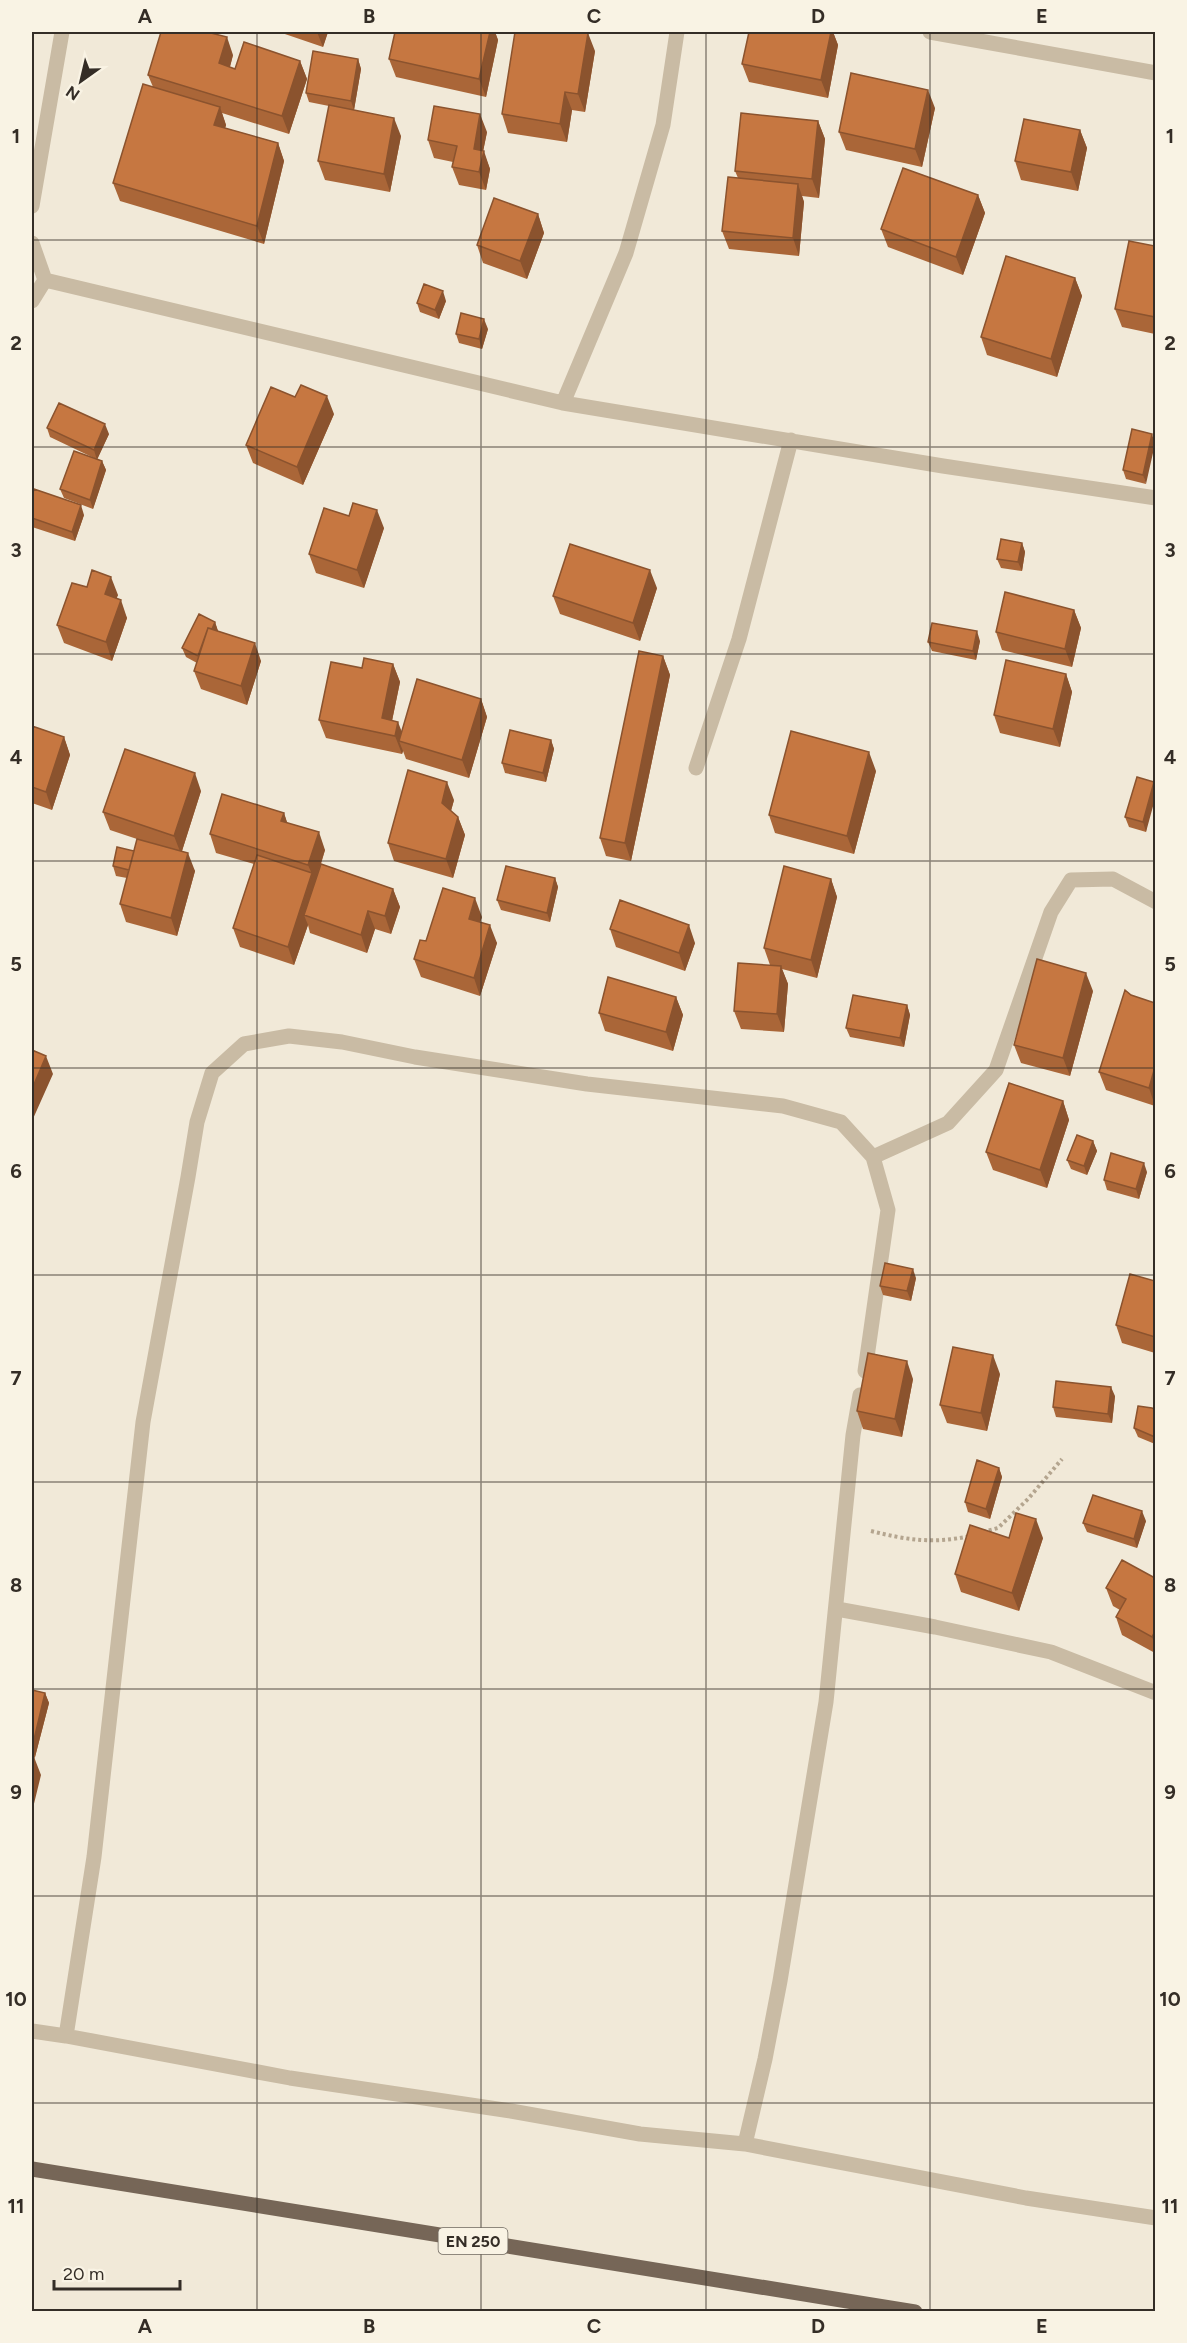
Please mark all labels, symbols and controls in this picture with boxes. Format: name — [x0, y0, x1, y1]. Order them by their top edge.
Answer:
text: A — [138, 4, 153, 28]
text: B — [363, 4, 375, 28]
text: C — [587, 4, 601, 28]
text: D — [811, 4, 825, 28]
text: E — [1036, 4, 1048, 28]
north arrow — [51, 51, 111, 111]
text: N — [62, 82, 83, 104]
text: 1 — [12, 124, 20, 148]
text: 1 — [1166, 124, 1174, 148]
text: 2 — [10, 331, 22, 355]
text: 2 — [1164, 331, 1176, 355]
text: 3 — [10, 538, 22, 562]
text: 3 — [1164, 538, 1176, 562]
text: 4 — [10, 745, 23, 769]
text: 4 — [1164, 745, 1177, 769]
text: 5 — [10, 952, 22, 976]
text: 5 — [1164, 952, 1176, 976]
text: 6 — [10, 1159, 22, 1183]
text: 6 — [1164, 1159, 1176, 1183]
text: 7 — [10, 1366, 22, 1390]
text: 7 — [1164, 1366, 1176, 1390]
text: 8 — [10, 1573, 22, 1597]
text: 8 — [1164, 1573, 1176, 1597]
text: 9 — [10, 1780, 22, 1804]
text: 9 — [1164, 1780, 1176, 1804]
text: 10 — [5, 1987, 27, 2011]
text: 10 — [1159, 1987, 1181, 2011]
text: 11 — [8, 2194, 24, 2218]
text: 11 — [1162, 2194, 1178, 2218]
road number: EN 250 — [438, 2228, 508, 2254]
scale bar — [54, 2253, 180, 2291]
text: 20 m — [63, 2263, 104, 2285]
text: A — [138, 2314, 153, 2338]
text: B — [363, 2314, 375, 2338]
text: C — [587, 2314, 601, 2338]
text: D — [811, 2314, 825, 2338]
text: E — [1036, 2314, 1048, 2338]

